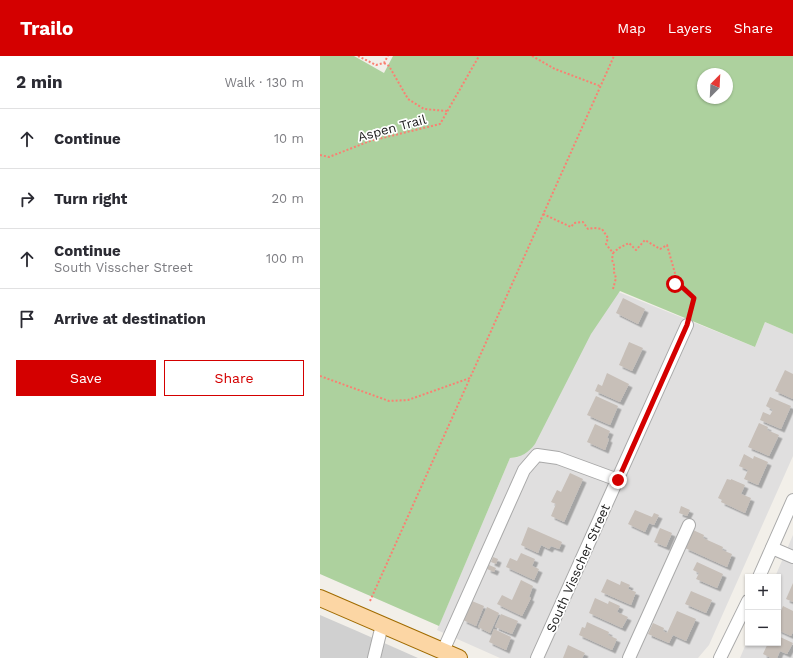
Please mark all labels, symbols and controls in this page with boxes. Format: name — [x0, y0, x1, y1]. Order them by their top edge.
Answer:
text: Trailo — [20, 17, 73, 40]
text: Map — [617, 20, 646, 36]
text: Layers — [668, 20, 712, 36]
text: Share — [734, 20, 773, 36]
north arrow — [697, 68, 733, 104]
text: 2 min — [16, 72, 62, 92]
text: Walk · 130 m — [225, 75, 304, 90]
street label: Aspen Trail — [356, 112, 428, 144]
icon: ahead — [16, 128, 38, 150]
text: Continue — [54, 130, 121, 148]
text: 10 m — [274, 131, 304, 146]
icon: right — [16, 188, 38, 210]
text: Turn right — [54, 190, 127, 208]
text: 20 m — [272, 191, 304, 206]
text: Continue — [54, 242, 121, 260]
icon: ahead — [16, 248, 38, 270]
text: 100 m — [266, 251, 304, 266]
text: South Visscher Street — [54, 260, 193, 275]
route start — [666, 275, 684, 293]
icon: arrive — [16, 308, 38, 330]
text: Arrive at destination — [54, 310, 206, 328]
button: Save — [16, 360, 156, 396]
button: Share — [164, 360, 304, 396]
route end — [609, 471, 627, 489]
street label: South Visscher Street — [543, 501, 613, 634]
map controls — [745, 574, 781, 646]
button: + — [745, 574, 781, 610]
button: − — [745, 610, 781, 646]

